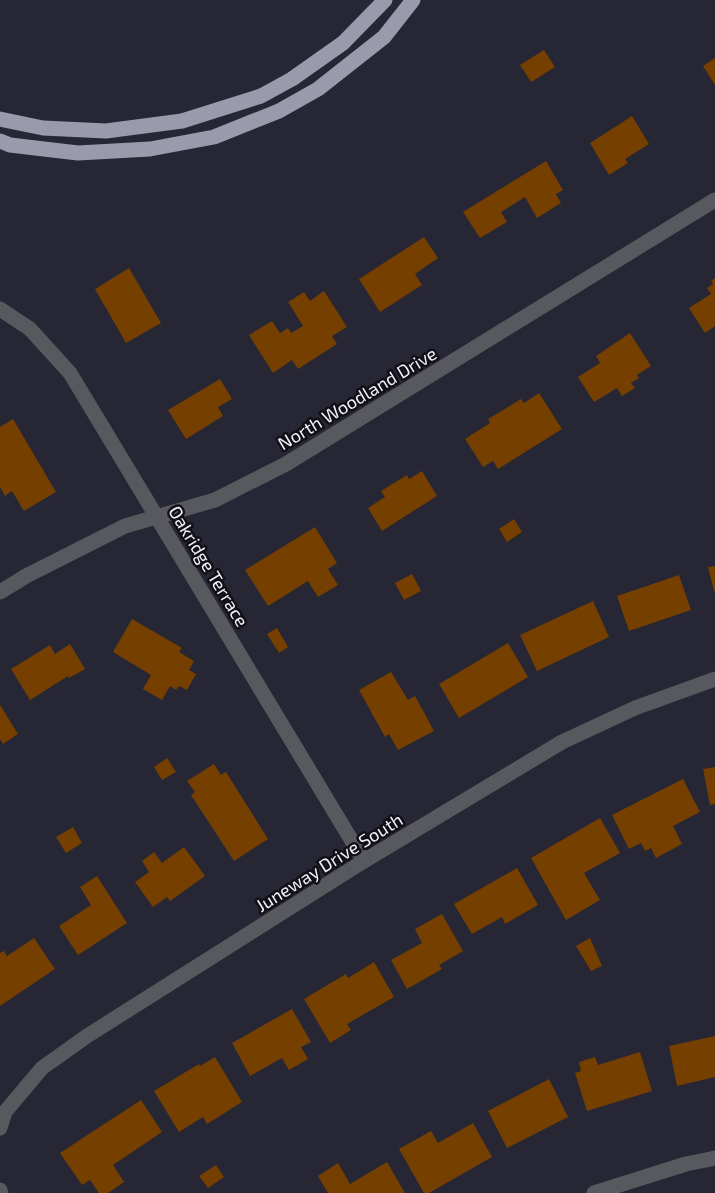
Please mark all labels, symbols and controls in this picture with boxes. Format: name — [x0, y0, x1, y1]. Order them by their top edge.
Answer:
street label: North Woodland Drive — [274, 342, 440, 454]
street label: Oakridge Terrace — [164, 502, 254, 630]
street label: Juneway Drive South — [252, 808, 406, 916]

